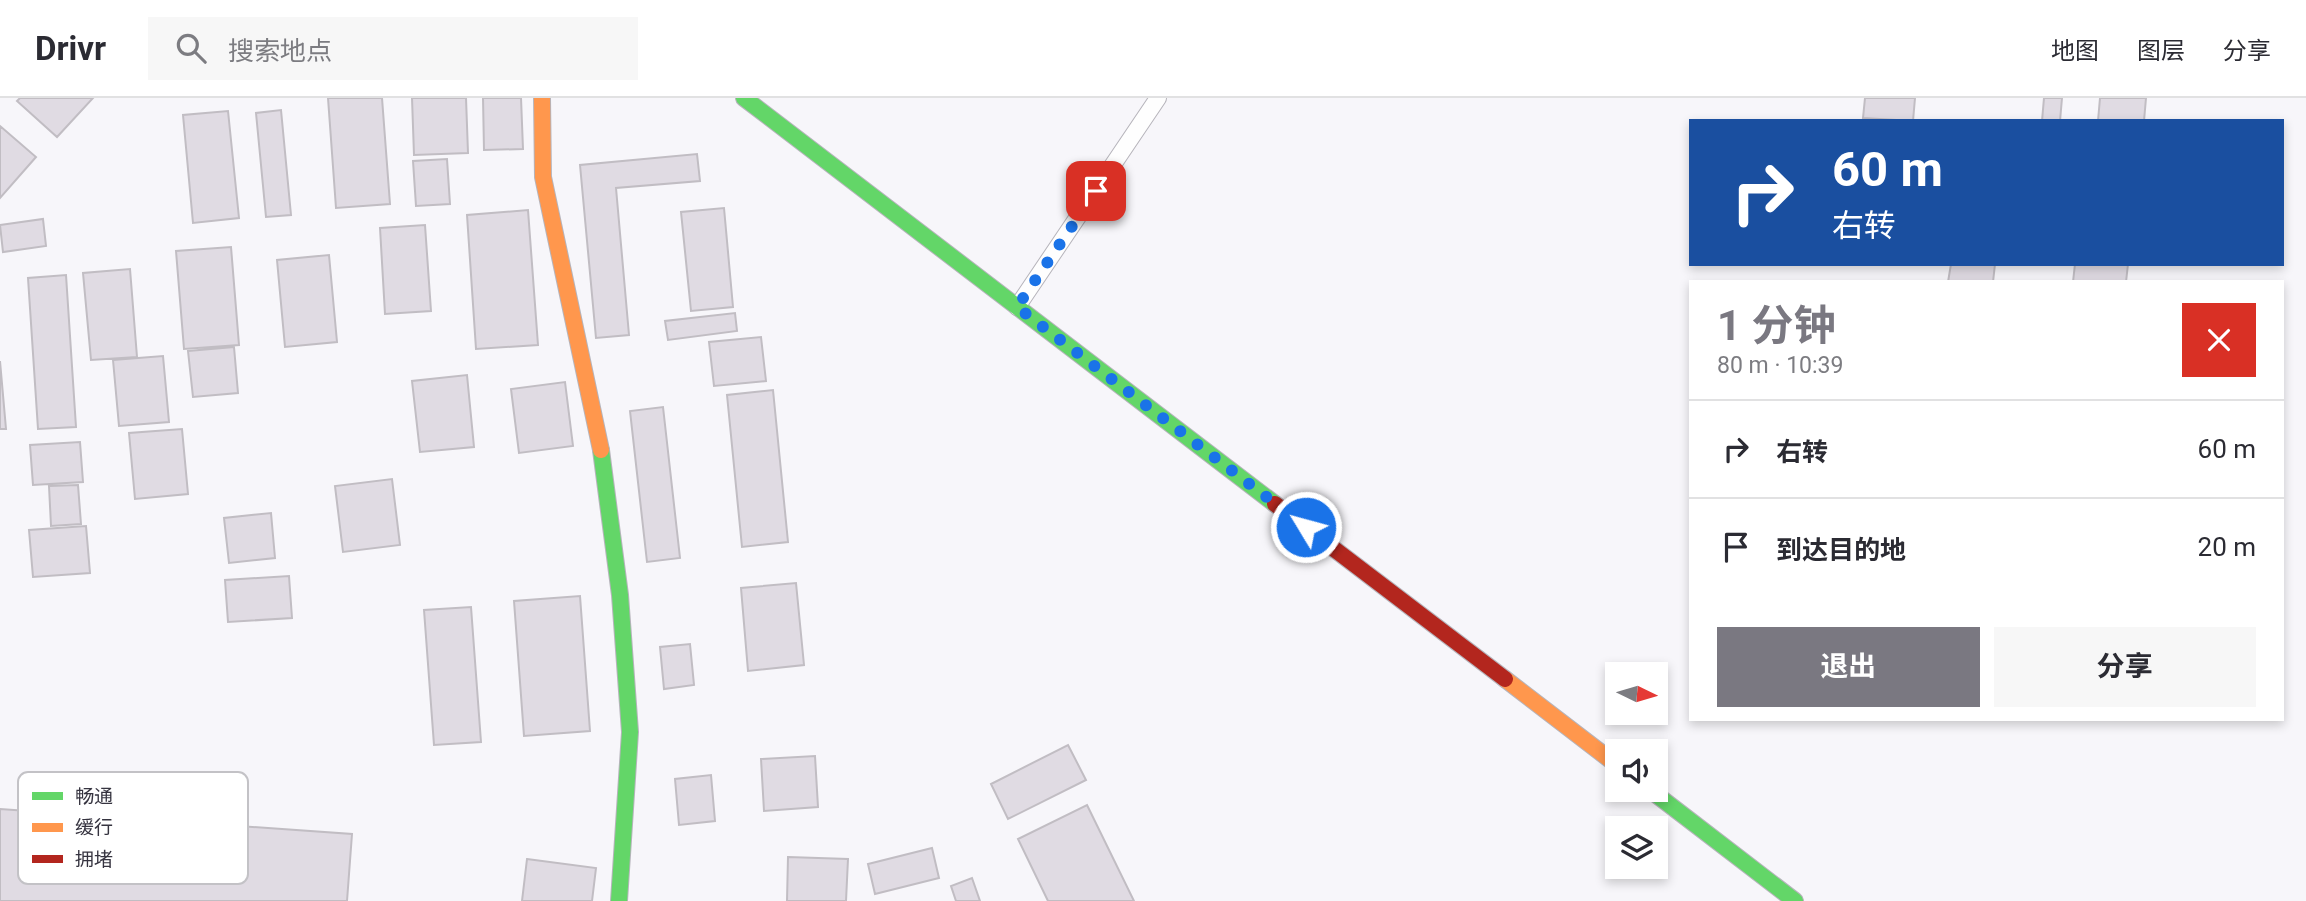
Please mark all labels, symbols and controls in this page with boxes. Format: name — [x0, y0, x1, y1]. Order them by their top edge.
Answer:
search box — [148, 17, 638, 80]
text: Drivr — [35, 29, 106, 68]
icon: search — [172, 29, 210, 67]
text: 搜索地点 — [228, 36, 332, 66]
text: 地图 — [2051, 37, 2099, 65]
text: 图层 — [2137, 37, 2185, 65]
text: 分享 — [2223, 37, 2271, 65]
text: 60 m — [1832, 141, 1943, 198]
icon: right — [1717, 147, 1808, 238]
pin — [1066, 161, 1126, 221]
icon: arrive — [1077, 172, 1115, 210]
text: 右转 — [1832, 207, 1896, 245]
text: 1 分钟 — [1717, 301, 1836, 350]
button: close — [2182, 303, 2256, 377]
text: 80 m · 10:39 — [1717, 352, 1843, 379]
icon: right — [1717, 430, 1755, 468]
text: 60 m — [2198, 434, 2256, 464]
text: 右转 — [1776, 437, 1828, 467]
position arrow — [1269, 490, 1343, 564]
icon: arrive — [1717, 528, 1755, 566]
text: 20 m — [2198, 532, 2256, 562]
text: 到达目的地 — [1776, 535, 1906, 565]
button: 退出 — [1717, 627, 1980, 707]
button: 分享 — [1994, 627, 2256, 707]
north arrow — [1605, 662, 1668, 724]
map controls — [1605, 662, 1668, 879]
button: sound — [1605, 739, 1668, 802]
legend — [18, 772, 248, 884]
text: 畅通 — [75, 785, 113, 808]
text: 缓行 — [75, 816, 113, 839]
button: layers — [1605, 816, 1668, 879]
text: 拥堵 — [75, 848, 113, 871]

